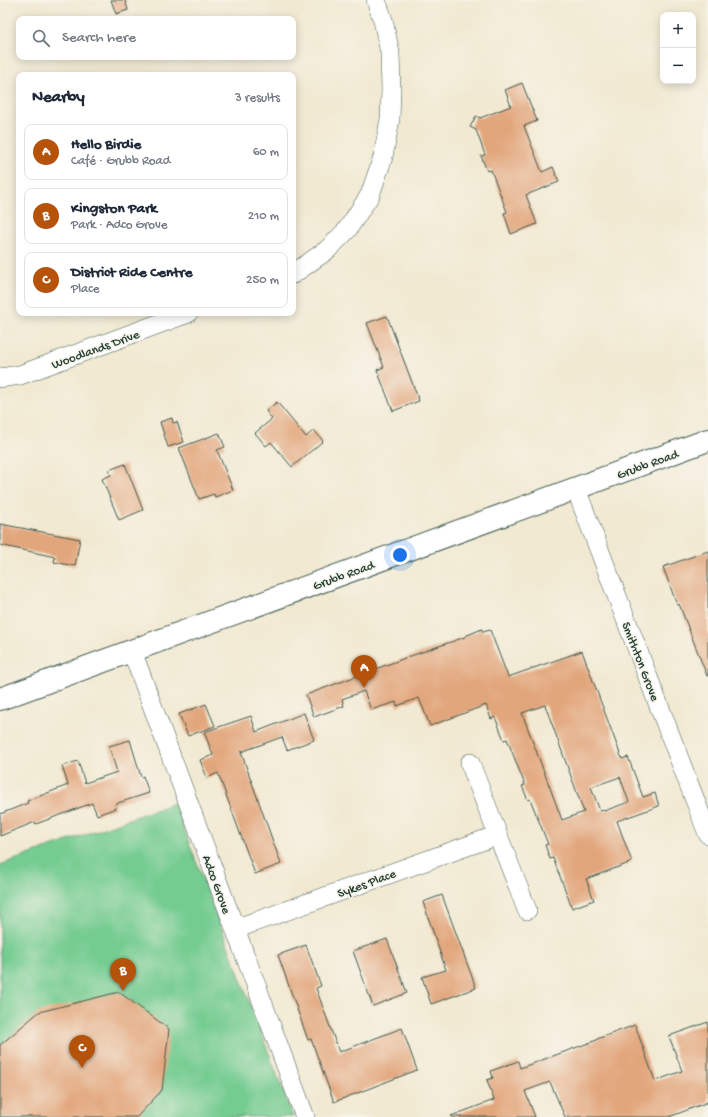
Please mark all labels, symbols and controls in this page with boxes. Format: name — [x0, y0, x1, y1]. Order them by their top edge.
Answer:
map controls — [660, 12, 696, 84]
button: + — [660, 12, 696, 48]
search box — [16, 16, 296, 60]
icon: search — [30, 27, 52, 49]
text: Search here — [62, 29, 136, 47]
button: − — [660, 48, 696, 84]
text: Nearby — [32, 88, 85, 108]
text: 3 results — [235, 91, 280, 106]
text: Hello Birdie — [71, 136, 141, 154]
text: A — [42, 145, 50, 160]
text: 60 m — [253, 145, 279, 160]
text: Café · Grubb Road — [71, 154, 170, 169]
text: Kingston Park — [71, 200, 157, 218]
text: B — [43, 209, 49, 224]
text: 210 m — [248, 209, 279, 224]
text: Park · Adco Grove — [71, 218, 168, 233]
text: District Ride Centre — [71, 264, 192, 282]
text: C — [42, 273, 50, 288]
text: 250 m — [246, 273, 279, 288]
text: Place — [71, 282, 99, 297]
street label: Woodlands Drive — [50, 327, 142, 373]
street label: Grubb Road — [615, 447, 682, 483]
your location — [390, 545, 410, 565]
street label: Grubb Road — [311, 558, 378, 594]
street label: Smithton Grove — [618, 620, 662, 704]
pin: A — [351, 655, 377, 688]
street label: Adco Grove — [198, 853, 233, 917]
street label: Sykes Place — [336, 867, 398, 902]
pin: B — [110, 958, 136, 991]
pin: C — [69, 1035, 95, 1068]

